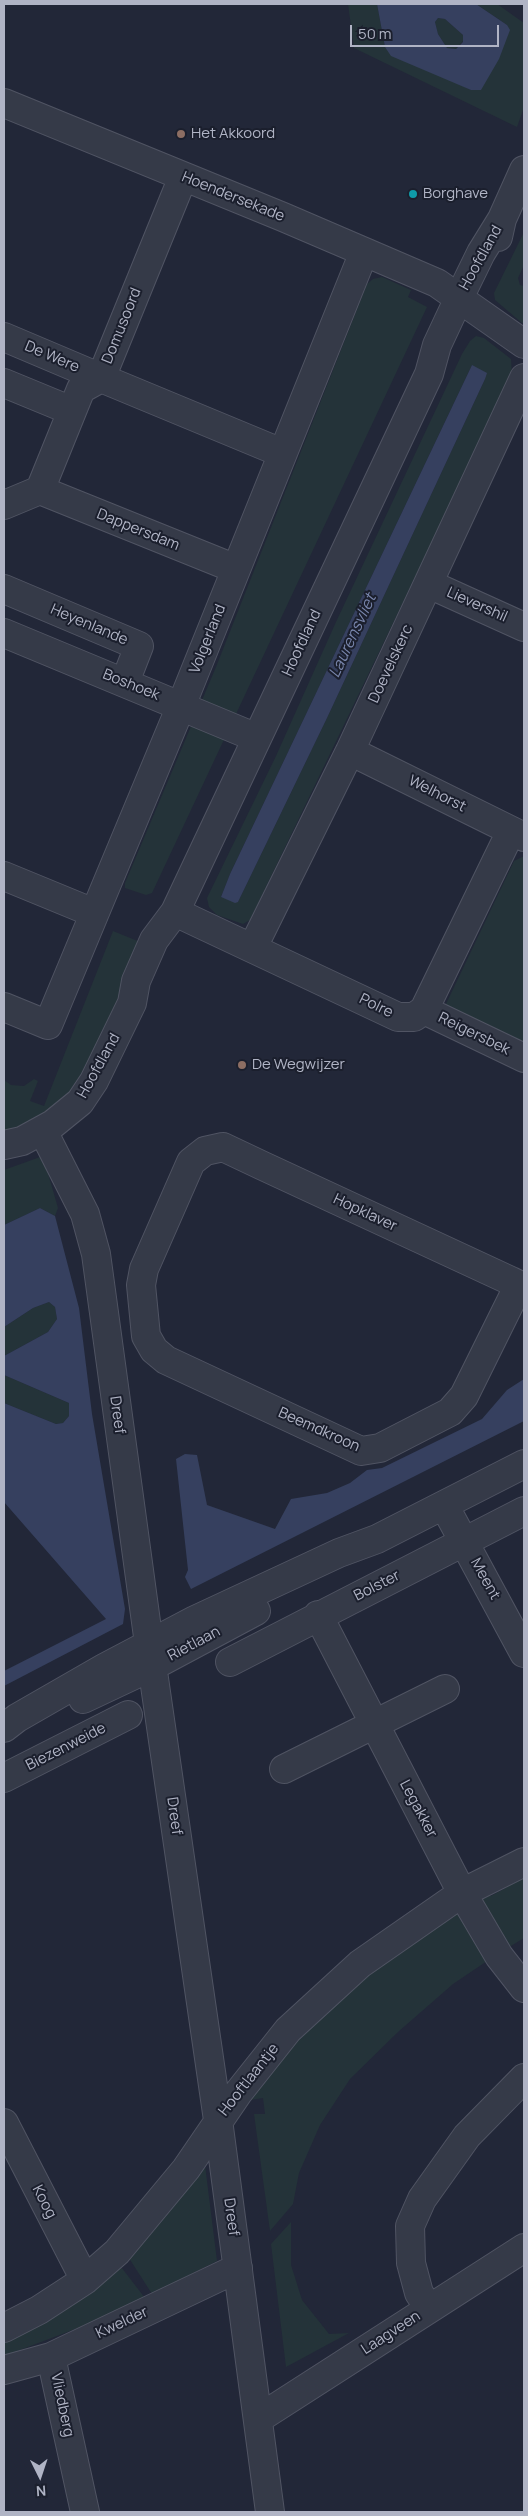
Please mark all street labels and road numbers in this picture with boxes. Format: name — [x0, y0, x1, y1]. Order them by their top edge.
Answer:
street label: Hoendersekade — [179, 168, 287, 226]
street label: Hoofdland — [456, 222, 506, 294]
street label: Domusoord — [99, 285, 145, 367]
street label: De Were — [22, 337, 82, 377]
street label: Dappersdam — [94, 505, 182, 555]
street label: Lievershil — [444, 584, 510, 626]
street label: Heyenlande — [48, 601, 130, 649]
street label: Volgerland — [186, 602, 230, 676]
street label: Hoofdland — [279, 607, 325, 679]
street label: Doevelskerc — [365, 622, 417, 706]
street label: Boshoek — [100, 665, 162, 705]
street label: Welhorst — [405, 772, 469, 816]
street label: Polre — [356, 990, 396, 1022]
street label: Reigersbek — [435, 1009, 513, 1059]
street label: Hoofdland — [74, 1030, 124, 1102]
street label: Hopklaver — [330, 1190, 400, 1236]
street label: Dreef — [105, 1395, 129, 1435]
street label: Beemdkroon — [275, 1404, 363, 1456]
street label: Meent — [466, 1555, 504, 1603]
street label: Bolster — [351, 1567, 403, 1605]
street label: Rietlaan — [165, 1623, 223, 1665]
street label: Biezenweide — [23, 1719, 109, 1775]
street label: Legakker — [395, 1777, 441, 1841]
street label: Dreef — [162, 1796, 186, 1836]
street label: Hooftlaantje — [215, 2040, 283, 2120]
street label: Koog — [28, 2182, 60, 2222]
street label: Dreef — [219, 2197, 243, 2237]
street label: Kwelder — [93, 2303, 151, 2343]
street label: Laagveen — [358, 2307, 424, 2359]
street label: Vliedberg — [46, 2371, 78, 2439]

